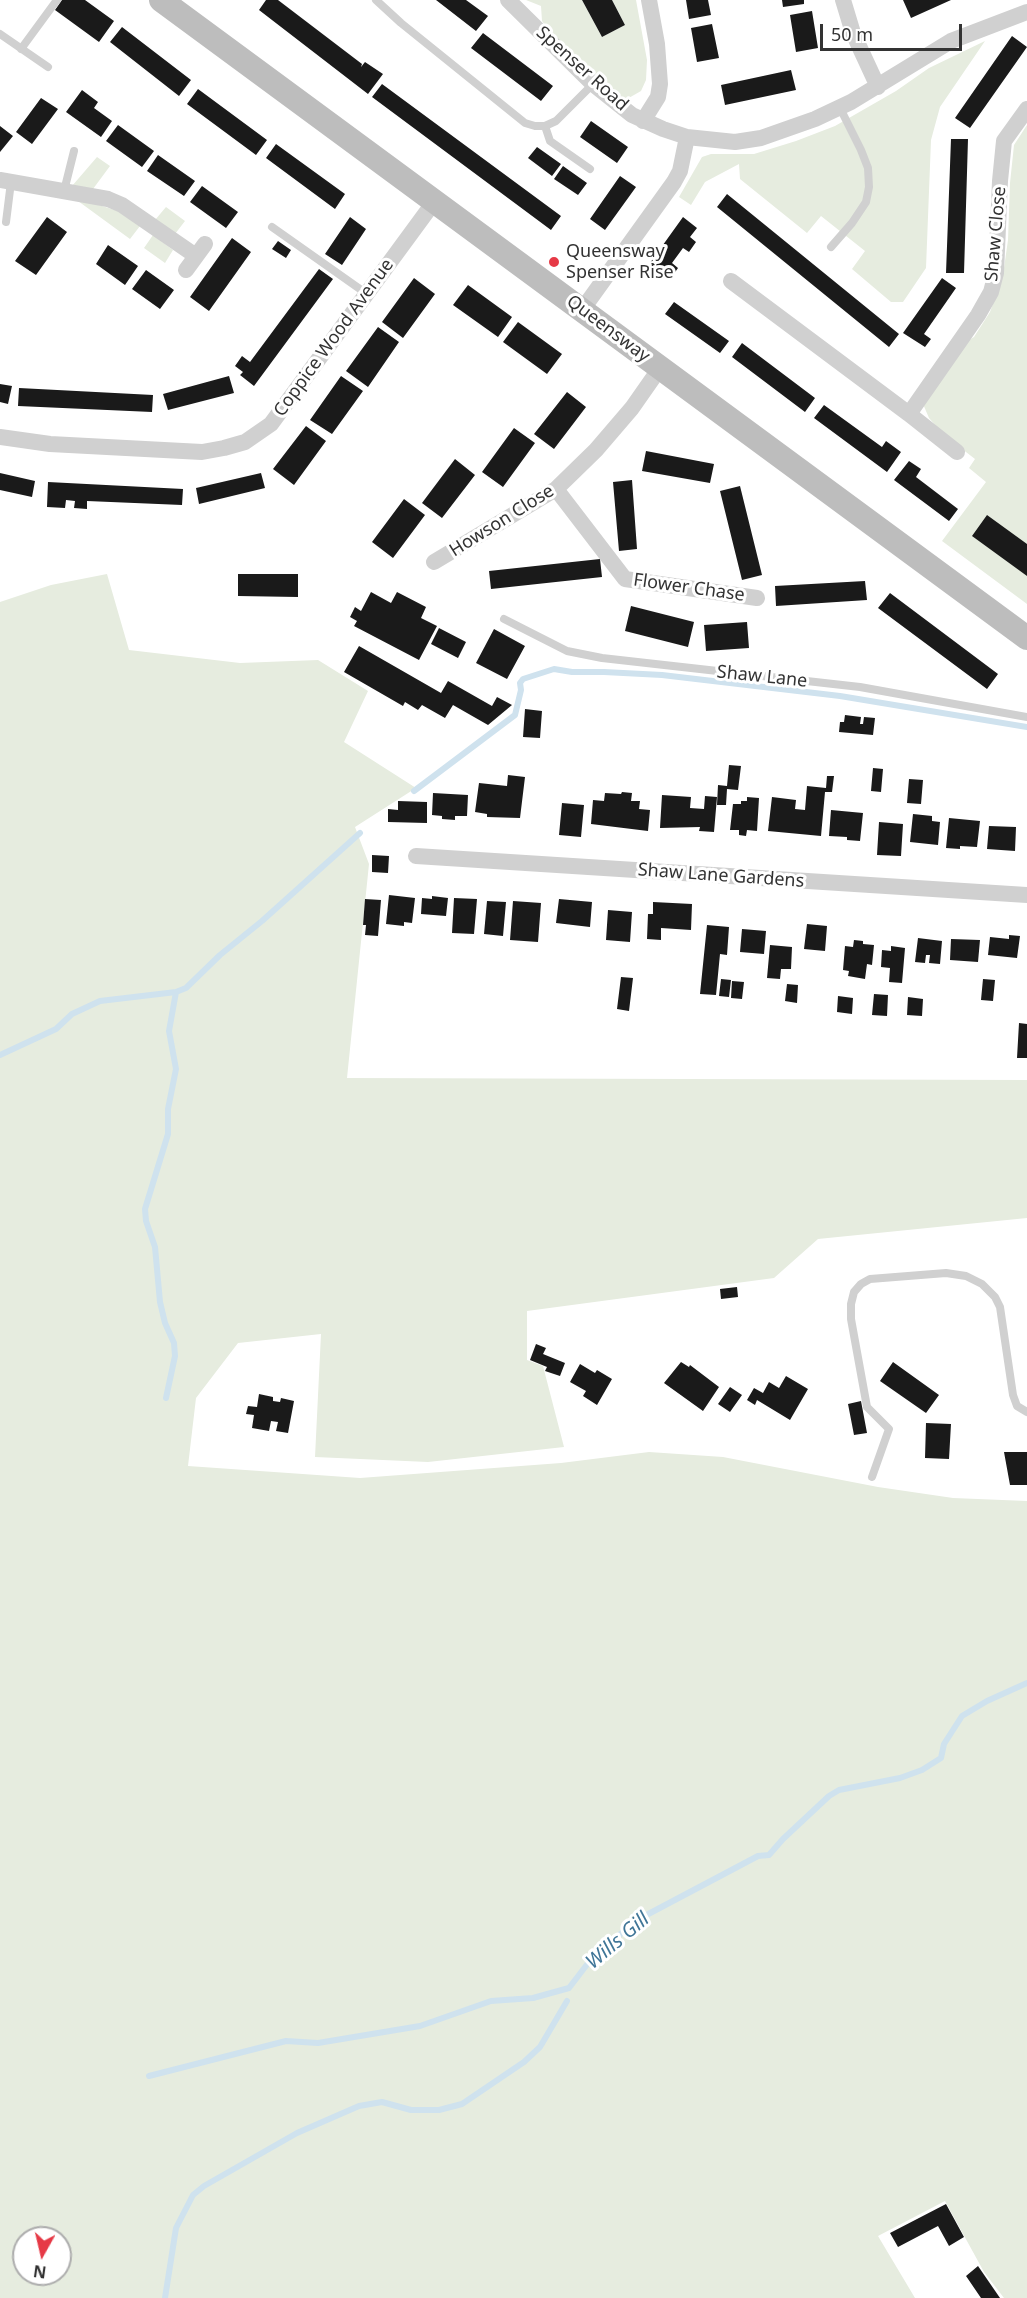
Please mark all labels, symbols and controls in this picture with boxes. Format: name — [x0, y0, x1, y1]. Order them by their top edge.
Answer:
scale bar — [823, 12, 966, 50]
street label: Spenser Road — [532, 22, 632, 116]
text: 50 m — [831, 22, 873, 46]
street label: Shaw Close — [981, 185, 1011, 283]
place label: Queensway Spenser Rise — [566, 241, 674, 284]
street label: Coppice Wood Avenue — [270, 255, 398, 421]
marker: Queensway Spenser Rise — [547, 255, 561, 269]
street label: Queensway — [562, 291, 654, 367]
street label: Howson Close — [446, 480, 558, 562]
street label: Flower Chase — [632, 569, 746, 607]
street label: Shaw Lane — [716, 662, 808, 692]
street label: Shaw Lane Gardens — [637, 859, 805, 893]
water label: Wills Gill — [581, 1908, 655, 1974]
north arrow — [12, 2226, 72, 2286]
text: N — [32, 2260, 48, 2284]

